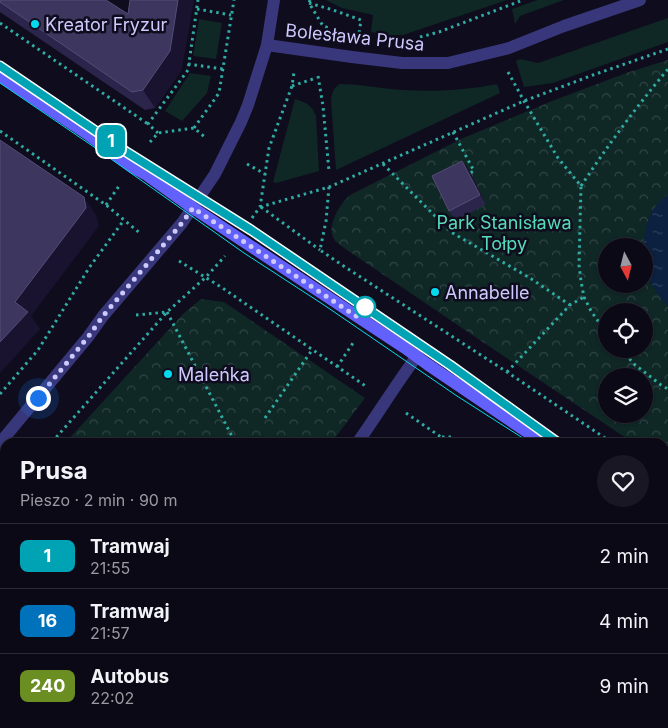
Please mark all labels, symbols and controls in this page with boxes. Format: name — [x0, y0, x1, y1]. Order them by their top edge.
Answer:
place label: Kreator Fryzur — [45, 14, 168, 35]
marker: Kreator Fryzur — [29, 18, 41, 30]
street label: Bolesława Prusa — [284, 19, 426, 55]
line badge: 1 — [95, 125, 127, 157]
text: 1 — [107, 130, 115, 151]
park label: Park Stanisława Tołpy — [436, 212, 572, 254]
north arrow — [598, 238, 652, 292]
map controls — [598, 238, 653, 423]
place label: Annabelle — [445, 282, 530, 303]
marker: Annabelle — [429, 286, 441, 298]
unlabelled marker — [354, 296, 376, 318]
button: locate — [598, 303, 653, 358]
place label: Maleńka — [178, 364, 250, 385]
marker: Maleńka — [162, 368, 174, 380]
button: layers — [598, 368, 653, 423]
your location — [26, 386, 51, 411]
button: heart — [597, 455, 649, 507]
text: Prusa — [20, 456, 88, 485]
text: Pieszo · 2 min · 90 m — [20, 490, 177, 510]
text: Tramwaj — [90, 535, 170, 558]
text: 1 — [44, 545, 51, 566]
text: 2 min — [600, 545, 649, 568]
text: 21:55 — [90, 558, 130, 578]
text: Tramwaj — [90, 600, 170, 623]
text: 16 — [38, 610, 57, 631]
text: 4 min — [599, 610, 649, 633]
text: 21:57 — [90, 623, 130, 643]
text: Autobus — [90, 665, 169, 688]
text: 240 — [30, 675, 65, 696]
text: 9 min — [599, 675, 649, 698]
text: 22:02 — [90, 688, 134, 708]

